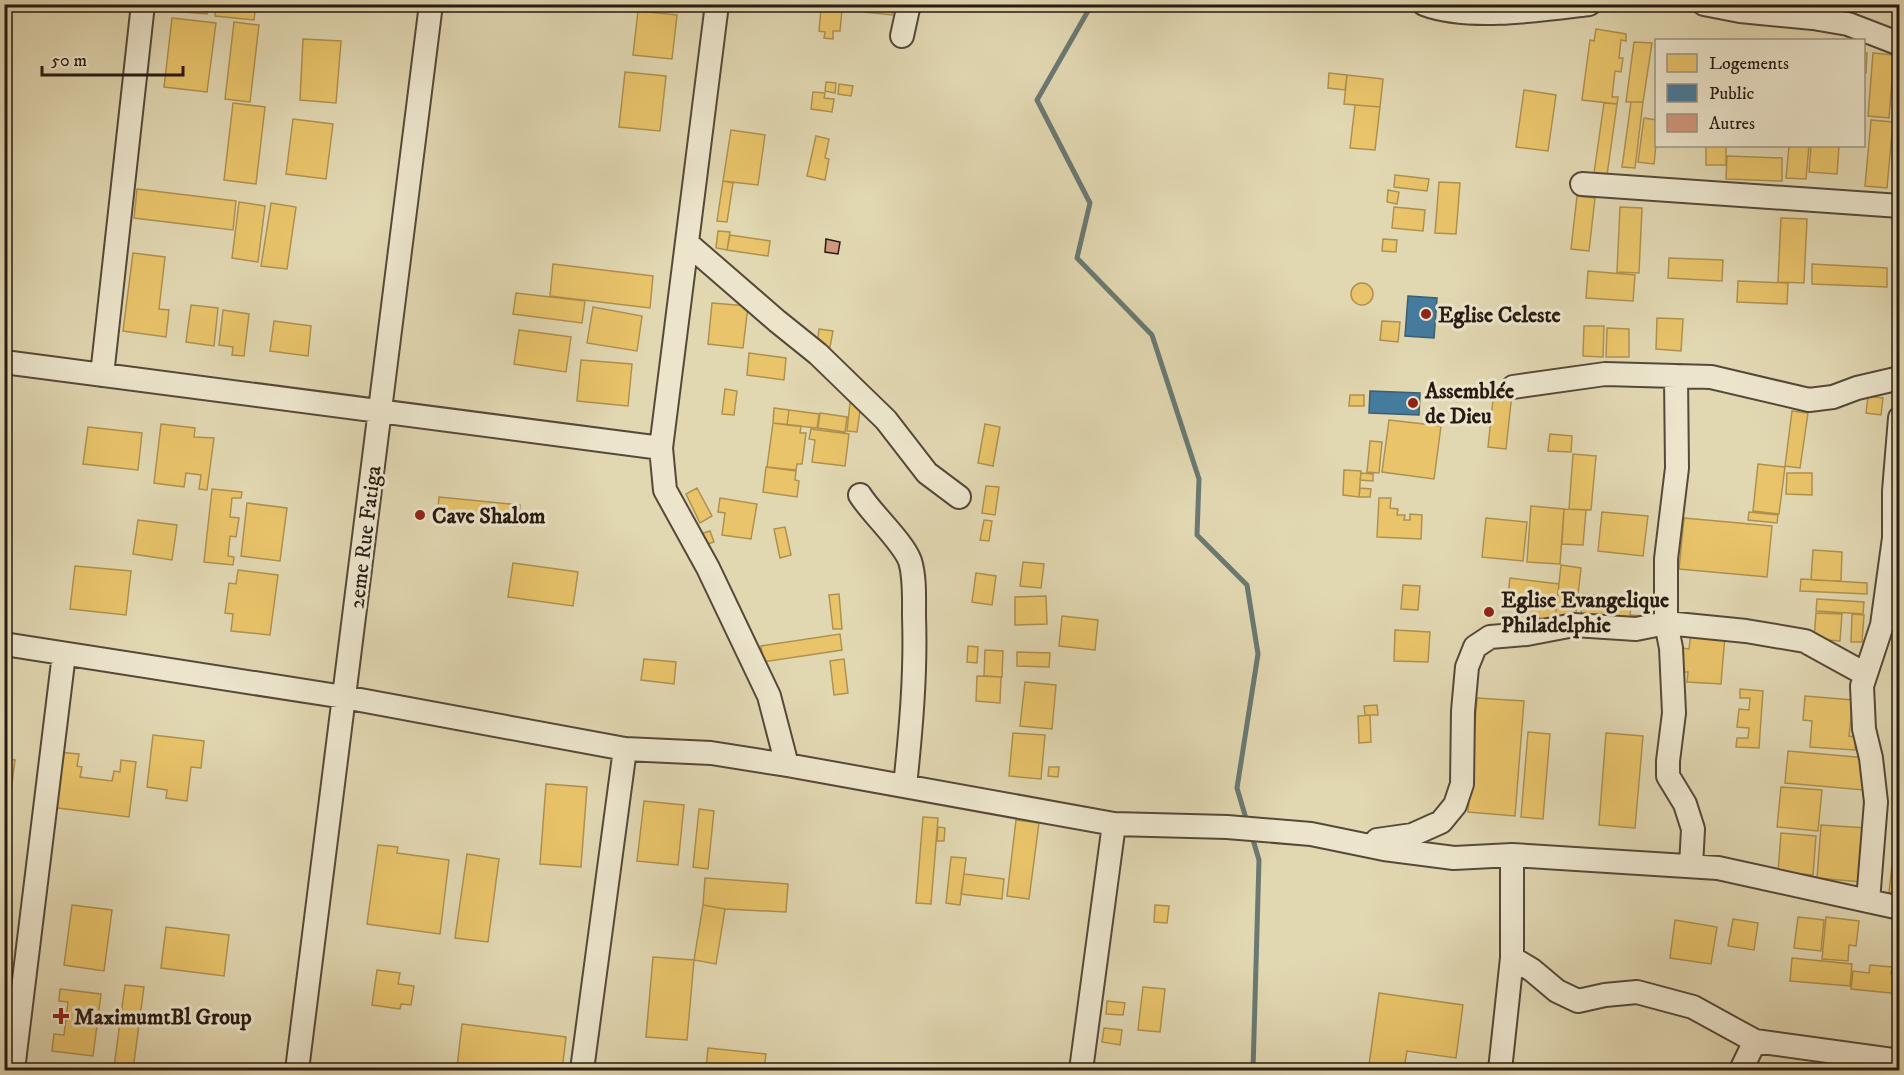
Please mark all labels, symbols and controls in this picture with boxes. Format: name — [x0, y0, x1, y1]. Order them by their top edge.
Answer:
scale bar — [42, 39, 183, 77]
legend — [1655, 39, 1865, 147]
text: 50 m — [51, 50, 87, 72]
text: Logements — [1709, 53, 1789, 75]
text: Public — [1709, 83, 1755, 105]
text: Autres — [1709, 113, 1755, 135]
place label: Eglise Celeste — [1438, 302, 1561, 329]
marker: Eglise Celeste — [1419, 307, 1433, 321]
place label: Assemblée de Dieu — [1424, 378, 1514, 430]
marker: Assemblée de Dieu — [1406, 396, 1420, 410]
street label: 2eme Rue Fatiga — [343, 463, 388, 610]
place label: Cave Shalom — [432, 503, 546, 530]
marker: Cave Shalom — [413, 508, 427, 522]
place label: Eglise Evangelique Philadelphie — [1501, 587, 1669, 639]
marker: Eglise Evangelique Philadelphie — [1482, 605, 1496, 619]
place label: MaximumtBl Group — [74, 1004, 252, 1031]
marker: MaximumtBl Group — [52, 1007, 70, 1025]

